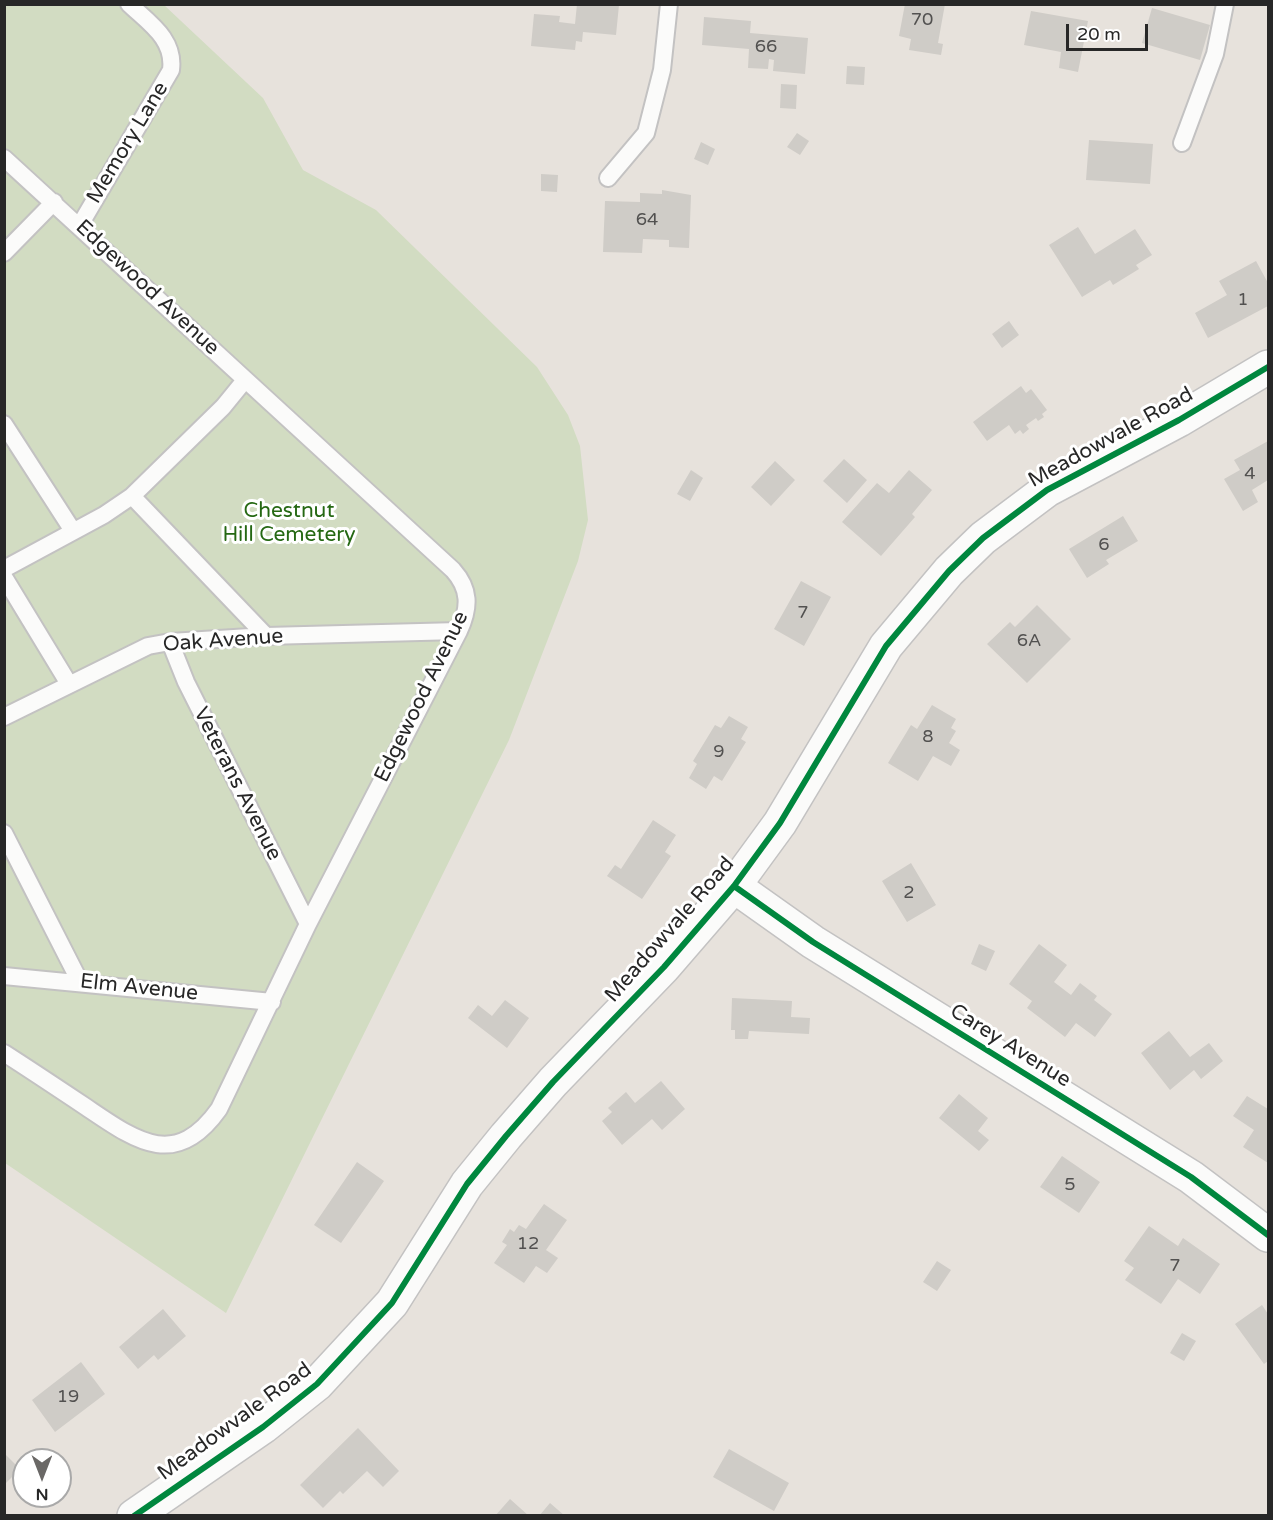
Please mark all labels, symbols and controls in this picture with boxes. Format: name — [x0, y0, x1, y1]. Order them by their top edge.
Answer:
house number: 70 — [911, 9, 933, 31]
scale bar — [1069, 12, 1152, 50]
text: 20 m — [1077, 23, 1121, 45]
house number: 66 — [755, 36, 777, 58]
street label: Memory Lane — [82, 78, 174, 208]
house number: 64 — [636, 209, 658, 231]
street label: Edgewood Avenue — [70, 215, 224, 361]
house number: 1 — [1237, 289, 1249, 311]
street label: Meadowvale Road — [1024, 382, 1198, 494]
house number: 4 — [1244, 463, 1256, 485]
park label: Chestnut Hill Cemetery — [222, 498, 356, 548]
house number: 6 — [1098, 534, 1110, 556]
house number: 7 — [797, 602, 809, 624]
street label: Edgewood Avenue — [370, 607, 474, 787]
street label: Oak Avenue — [162, 624, 284, 658]
house number: 6A — [1017, 630, 1041, 652]
street label: Veterans Avenue — [188, 703, 286, 865]
house number: 8 — [922, 726, 934, 748]
house number: 9 — [713, 741, 725, 763]
street label: Meadowvale Road — [600, 852, 740, 1008]
house number: 2 — [903, 882, 915, 904]
street label: Elm Avenue — [79, 969, 199, 1007]
street label: Carey Avenue — [945, 999, 1075, 1093]
house number: 5 — [1064, 1174, 1076, 1196]
house number: 12 — [517, 1233, 539, 1255]
house number: 7 — [1169, 1255, 1181, 1277]
street label: Meadowvale Road — [153, 1358, 317, 1486]
house number: 19 — [57, 1386, 79, 1408]
north arrow — [12, 1448, 72, 1508]
text: N — [36, 1484, 48, 1504]

